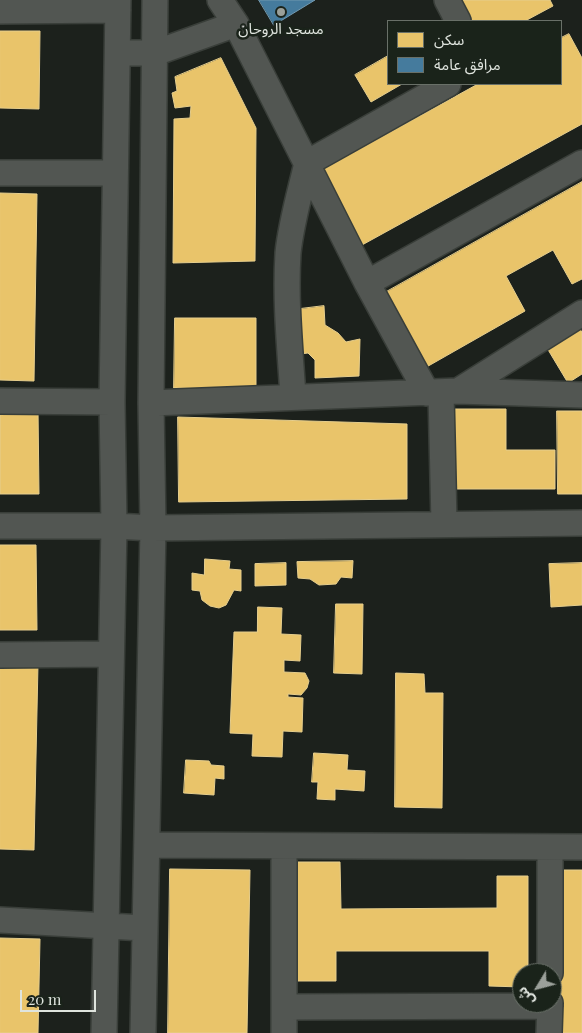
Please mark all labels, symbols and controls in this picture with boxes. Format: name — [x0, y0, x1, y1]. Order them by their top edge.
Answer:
marker: مسجد الروحان — [275, 6, 287, 18]
place label: مسجد الروحان — [238, 20, 324, 38]
legend — [387, 20, 562, 85]
text: سكن — [434, 29, 464, 49]
text: مرافق عامة — [434, 54, 501, 74]
north arrow — [512, 963, 562, 1013]
scale bar — [22, 980, 99, 1012]
text: ش — [512, 983, 539, 1010]
text: 20 m — [28, 989, 61, 1009]

